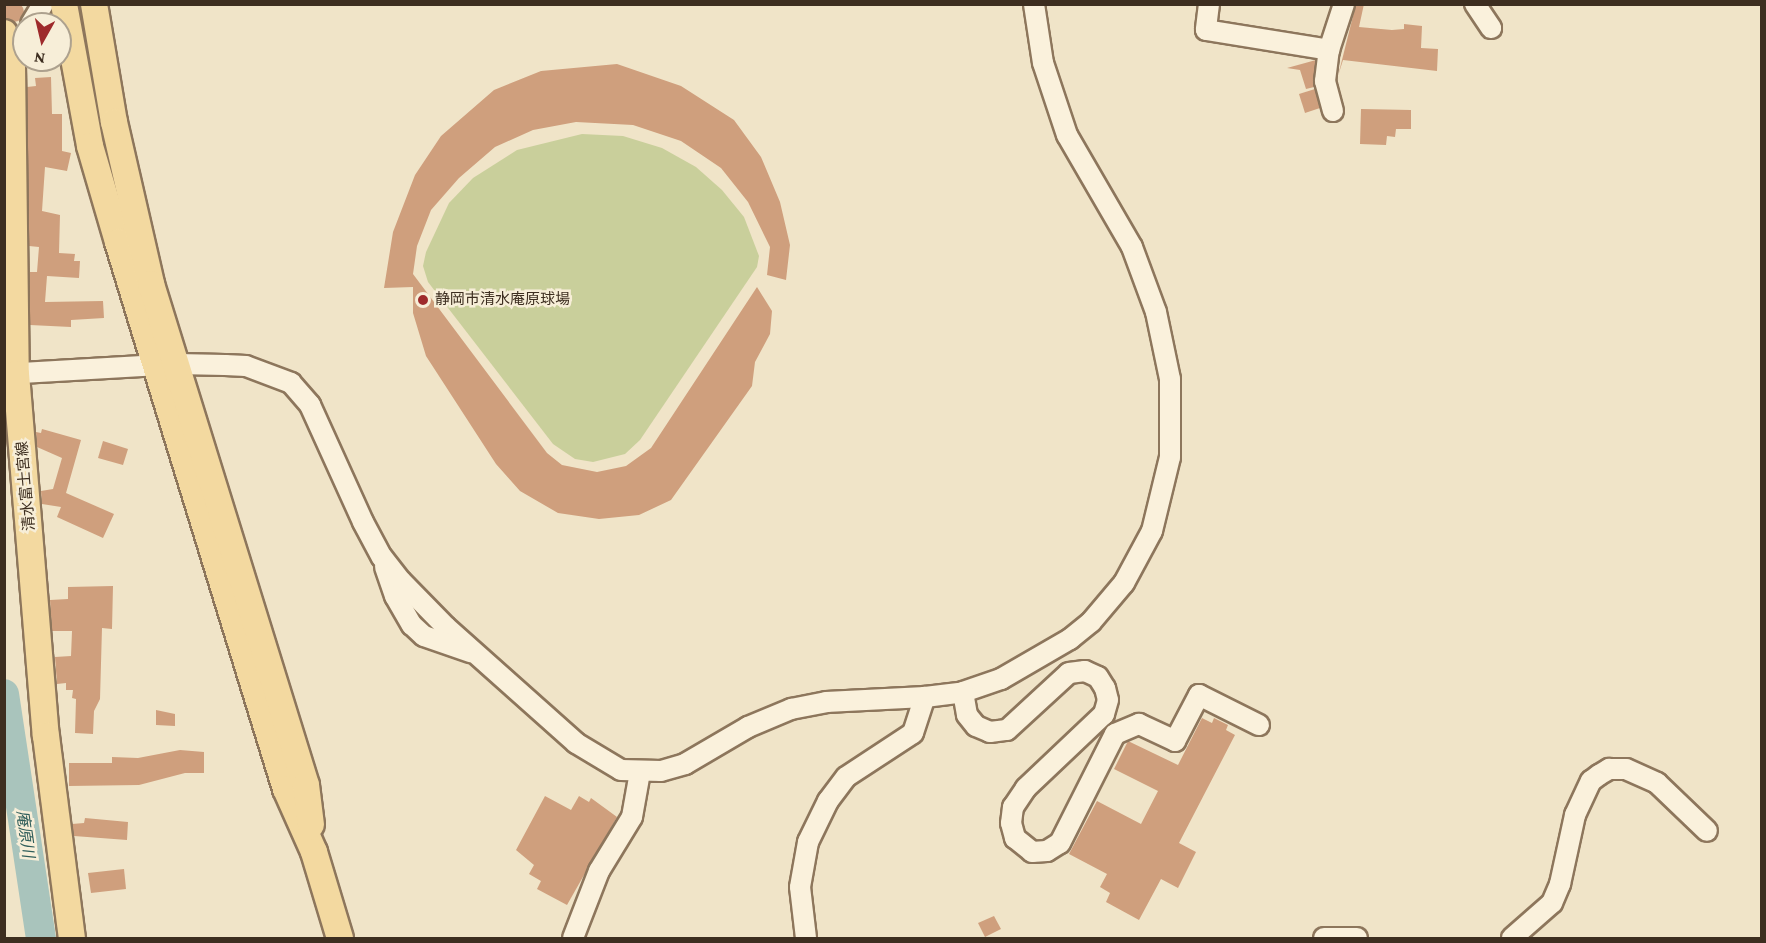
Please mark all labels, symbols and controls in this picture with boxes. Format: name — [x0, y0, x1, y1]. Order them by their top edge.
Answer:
north arrow — [12, 12, 72, 72]
text: N — [33, 49, 46, 68]
place label: 静岡市清水庵原球場 — [435, 291, 570, 309]
marker: 静岡市清水庵原球場 — [416, 293, 430, 307]
street label: 清水富士宮線 — [13, 440, 39, 532]
water label: 庵原川 — [12, 809, 38, 859]

